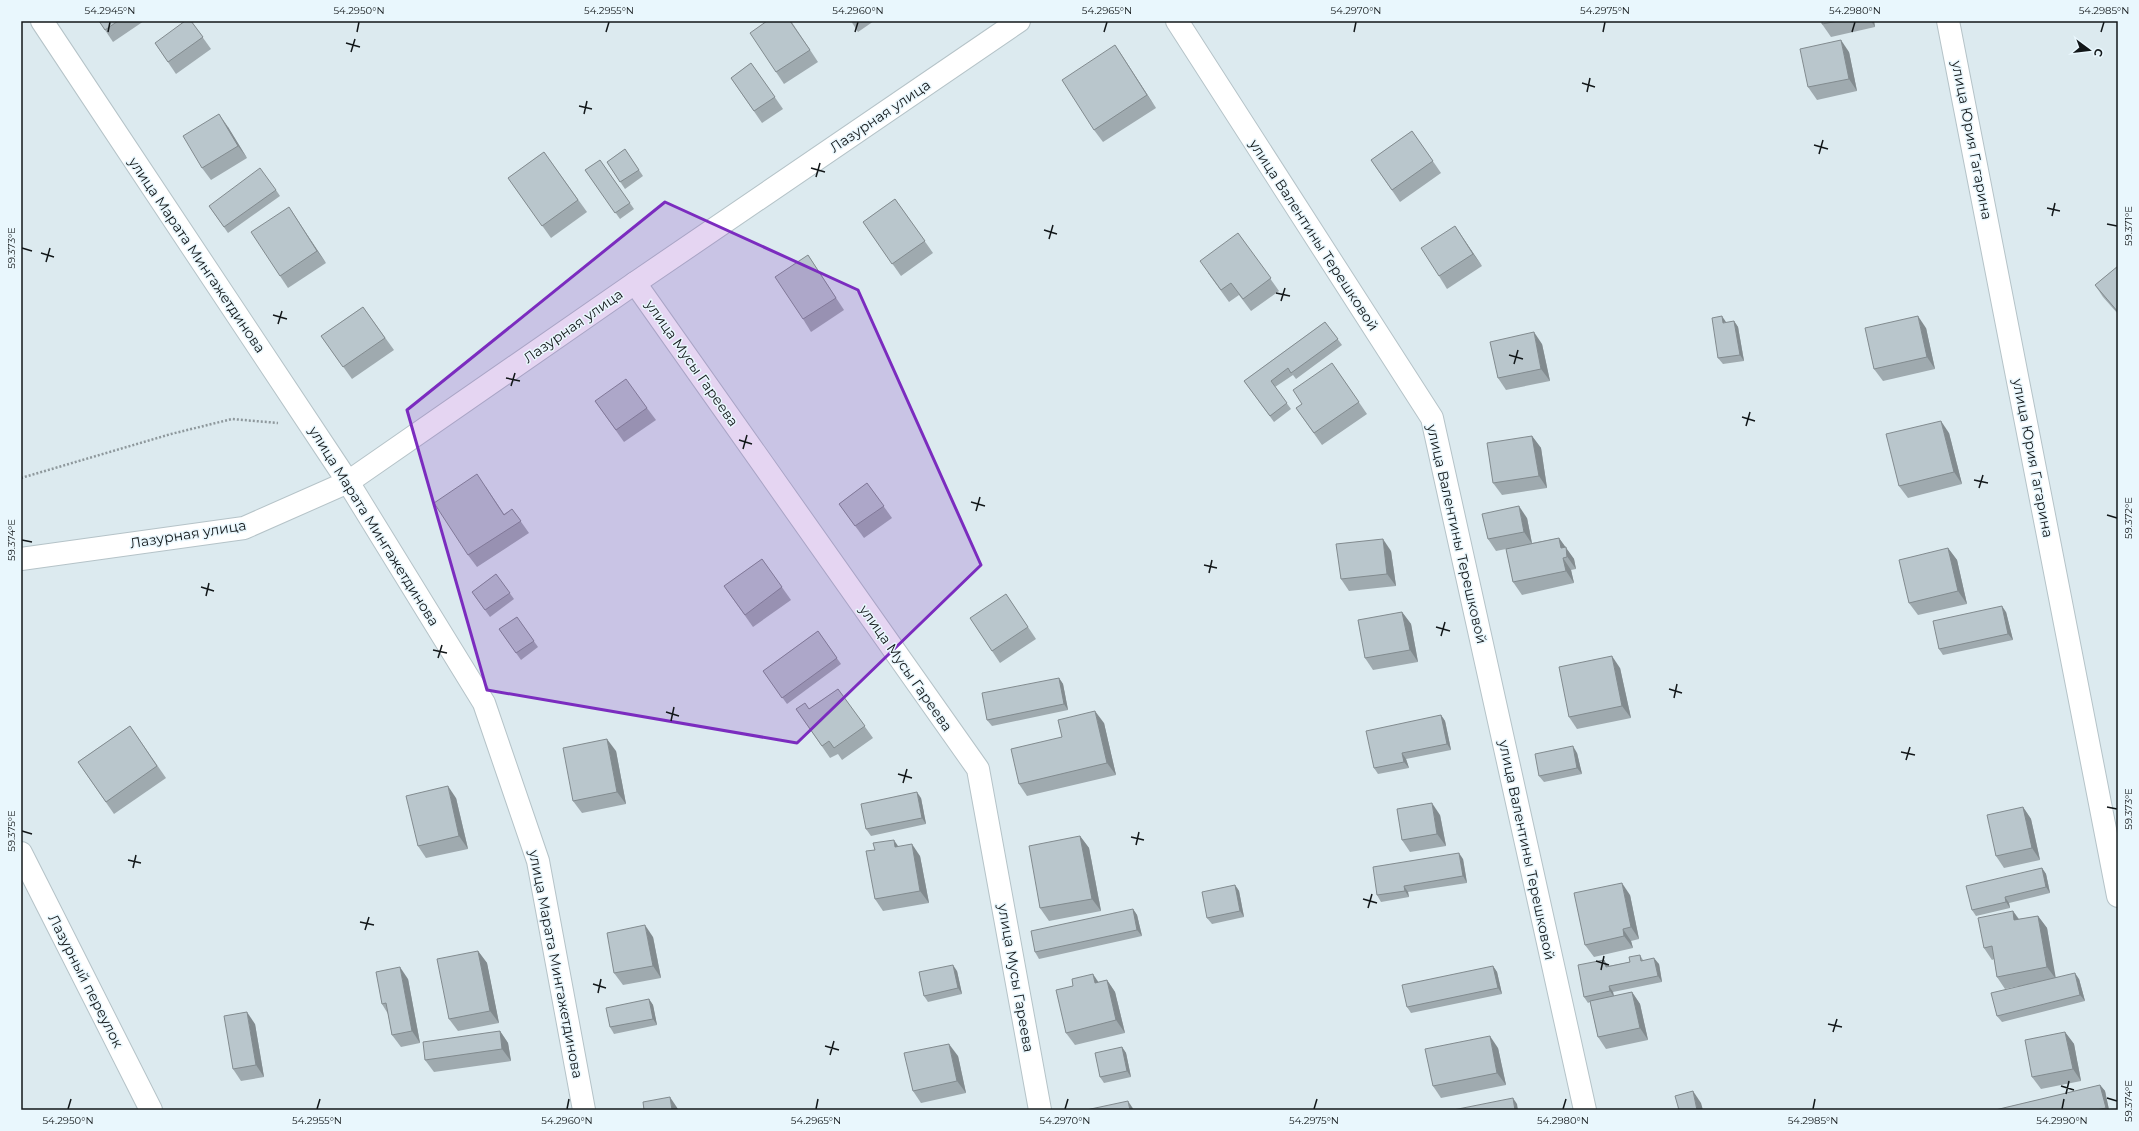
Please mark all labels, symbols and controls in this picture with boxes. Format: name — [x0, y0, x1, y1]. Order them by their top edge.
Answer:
text: 54.2945°N — [85, 4, 135, 17]
text: 54.2950°N — [333, 4, 385, 17]
text: 54.2955°N — [584, 4, 634, 17]
text: 54.2960°N — [832, 4, 884, 17]
text: 54.2965°N — [1082, 4, 1132, 17]
text: 54.2970°N — [1330, 4, 1382, 17]
text: 54.2975°N — [1580, 4, 1630, 17]
text: 54.2980°N — [1829, 4, 1881, 17]
text: 54.2985°N — [2079, 4, 2129, 17]
north arrow — [2069, 30, 2109, 70]
text: С — [2091, 47, 2106, 58]
street label: улица Юрия Гагарина — [1948, 58, 1996, 221]
street label: Лазурная улица — [826, 76, 934, 156]
street label: улица Валентины Терешковой — [1245, 135, 1383, 334]
street label: улица Марата Мингажетдинова — [124, 153, 269, 356]
text: 59.371°E — [2122, 206, 2135, 246]
text: 59.373°E — [5, 227, 18, 269]
street label: Лазурная улица — [520, 285, 626, 367]
street label: улица Мусы Гареева — [641, 295, 742, 430]
street label: улица Юрия Гагарина — [2009, 376, 2057, 539]
street label: улица Марата Мингажетдинова — [304, 422, 443, 629]
street label: улица Валентины Терешковой — [1423, 422, 1491, 645]
text: 59.372°E — [2122, 497, 2135, 539]
street label: Лазурная улица — [129, 516, 247, 552]
text: 59.374°E — [5, 519, 18, 561]
street label: улица Мусы Гареева — [855, 600, 956, 735]
street label: улица Валентины Терешковой — [1495, 737, 1559, 962]
text: 59.373°E — [2122, 788, 2135, 830]
text: 59.375°E — [5, 810, 18, 852]
street label: улица Марата Мингажетдинова — [525, 847, 587, 1080]
street label: улица Мусы Гареева — [994, 901, 1038, 1054]
street label: Лазурный переулок — [45, 911, 127, 1051]
text: 59.374°E — [2122, 1080, 2135, 1122]
text: 54.2950°N — [42, 1114, 94, 1127]
text: 54.2955°N — [292, 1114, 342, 1127]
text: 54.2960°N — [541, 1114, 593, 1127]
text: 54.2965°N — [791, 1114, 841, 1127]
text: 54.2970°N — [1039, 1114, 1091, 1127]
text: 54.2975°N — [1289, 1114, 1339, 1127]
text: 54.2980°N — [1537, 1114, 1589, 1127]
text: 54.2985°N — [1788, 1114, 1838, 1127]
text: 54.2990°N — [2036, 1114, 2088, 1127]

